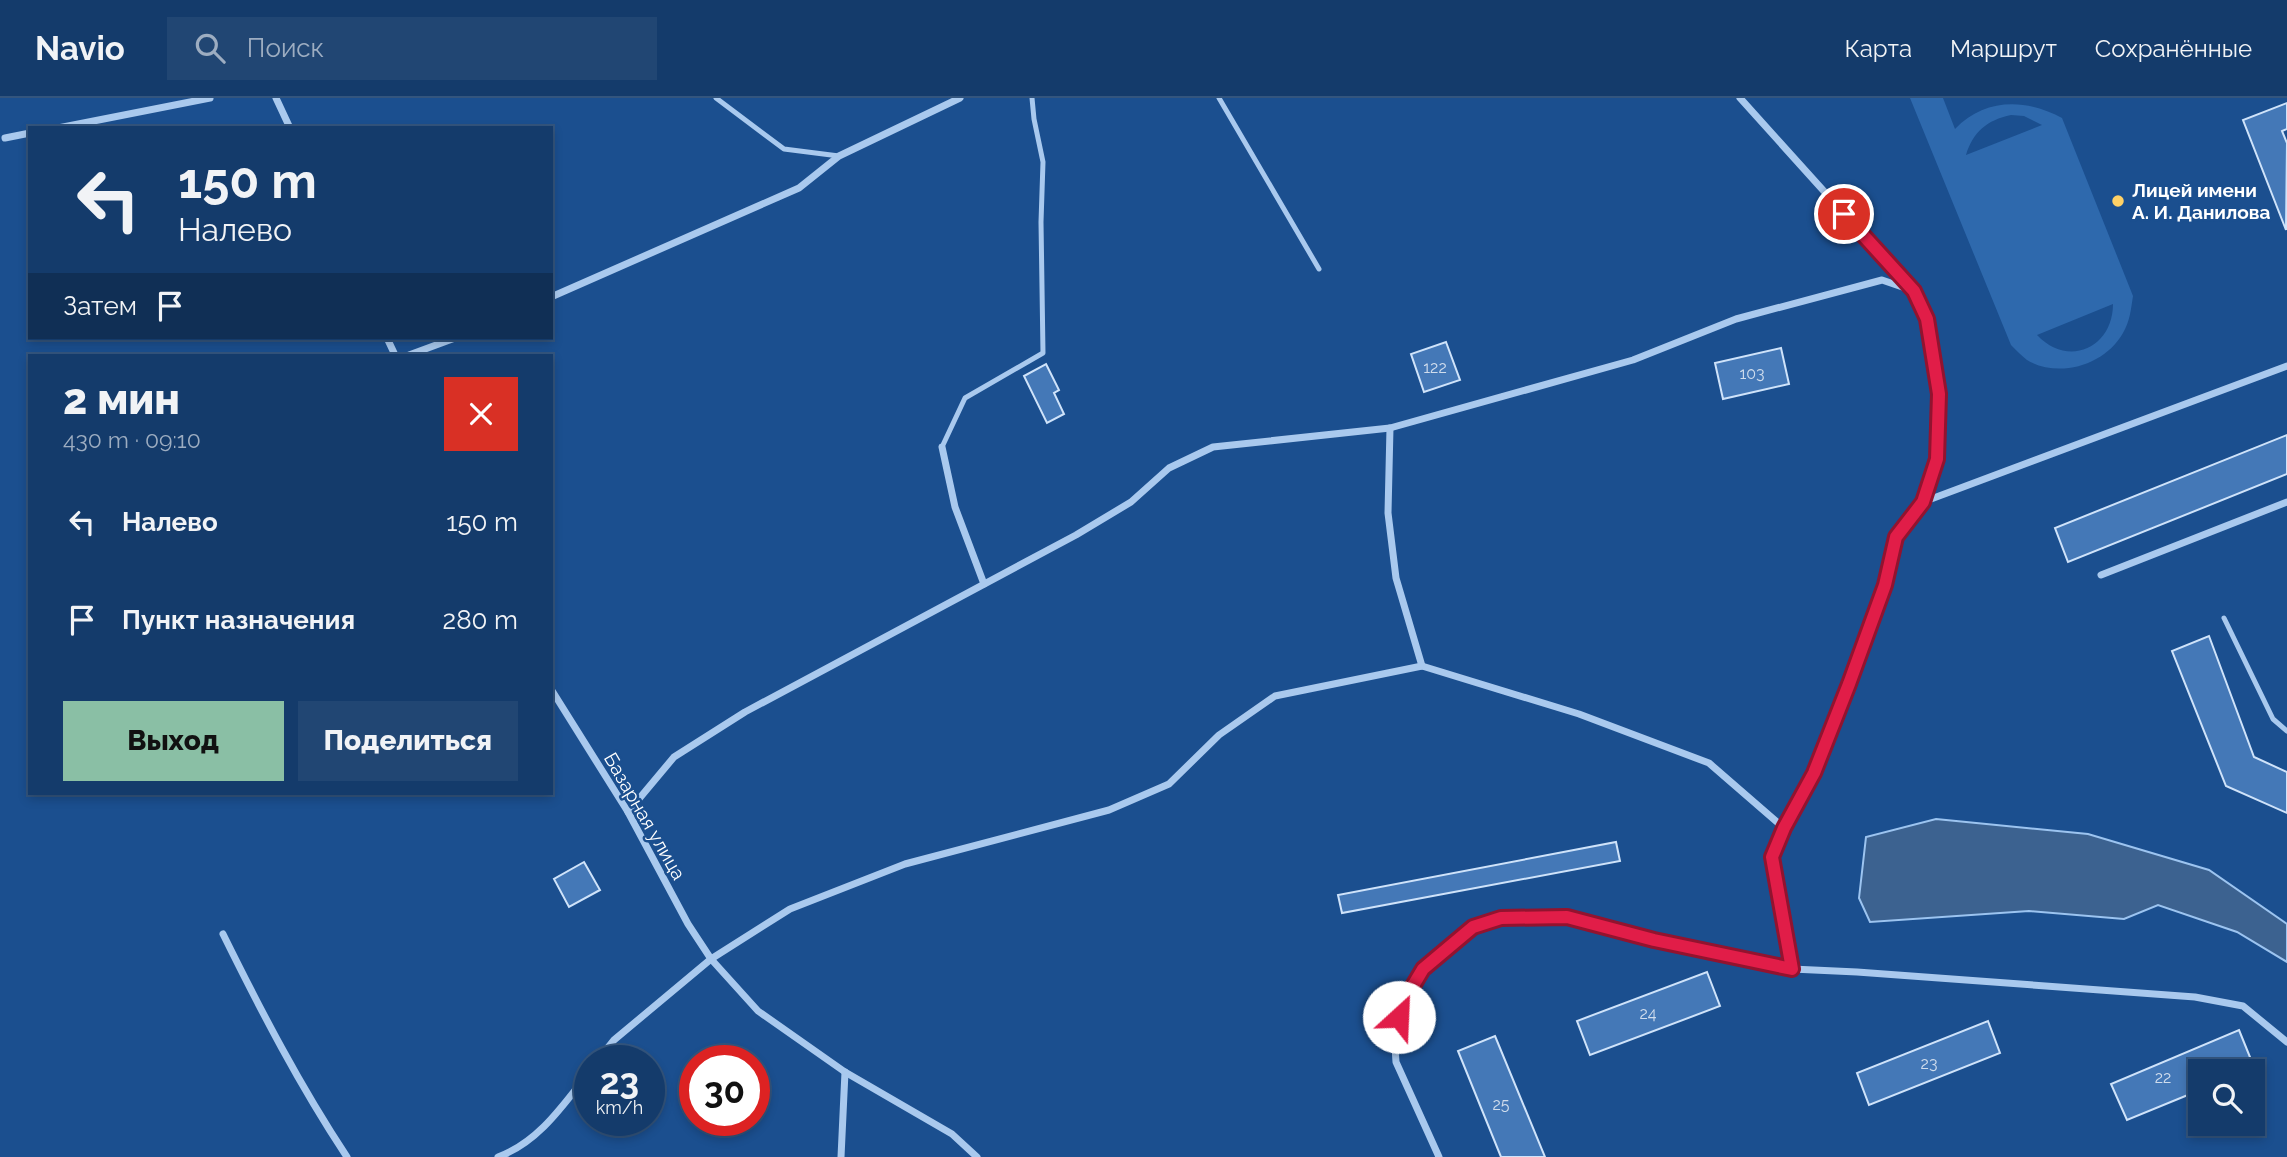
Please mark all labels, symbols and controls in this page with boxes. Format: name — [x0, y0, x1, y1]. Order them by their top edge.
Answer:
search box — [167, 17, 657, 80]
text: Navio — [35, 29, 125, 68]
icon: search — [191, 29, 229, 67]
text: Поиск — [247, 33, 324, 63]
text: Карта — [1844, 34, 1912, 63]
text: Маршрут — [1950, 34, 2057, 63]
text: Сохранённые — [2095, 34, 2252, 63]
text: 150 m — [178, 152, 317, 209]
icon: left — [63, 154, 154, 245]
place label: Лицей имени А. И. Данилова — [2132, 179, 2271, 223]
pin — [1814, 184, 1874, 244]
marker: Лицей имени А. И. Данилова — [2110, 193, 2126, 209]
icon: arrive — [1825, 195, 1863, 233]
text: Налево — [178, 211, 292, 248]
icon: arrive — [151, 287, 189, 325]
text: Затем — [63, 291, 137, 321]
house number: 122 — [1423, 358, 1447, 377]
house number: 103 — [1739, 364, 1765, 383]
text: 2 мин — [63, 375, 180, 424]
button: close — [444, 377, 518, 451]
text: 430 m · 09:10 — [63, 426, 201, 453]
icon: left — [63, 503, 101, 541]
text: Налево — [122, 507, 218, 537]
text: 150 m — [446, 507, 518, 537]
icon: arrive — [63, 601, 101, 639]
text: Пункт назначения — [122, 605, 355, 635]
text: 280 m — [443, 605, 518, 635]
button: Выход — [63, 701, 284, 781]
button: Поделиться — [298, 701, 518, 781]
street label: Базарная улица — [600, 749, 690, 883]
position arrow — [1362, 980, 1436, 1054]
house number: 24 — [1639, 1004, 1657, 1023]
speed limit sign: 30 — [679, 1045, 770, 1136]
house number: 23 — [1921, 1054, 1937, 1073]
map controls — [2188, 1059, 2265, 1136]
button: search — [2188, 1059, 2265, 1136]
text: 23 — [600, 1061, 639, 1102]
house number: 22 — [2155, 1068, 2171, 1087]
house number: 25 — [1492, 1095, 1510, 1114]
text: km/h — [596, 1097, 643, 1118]

